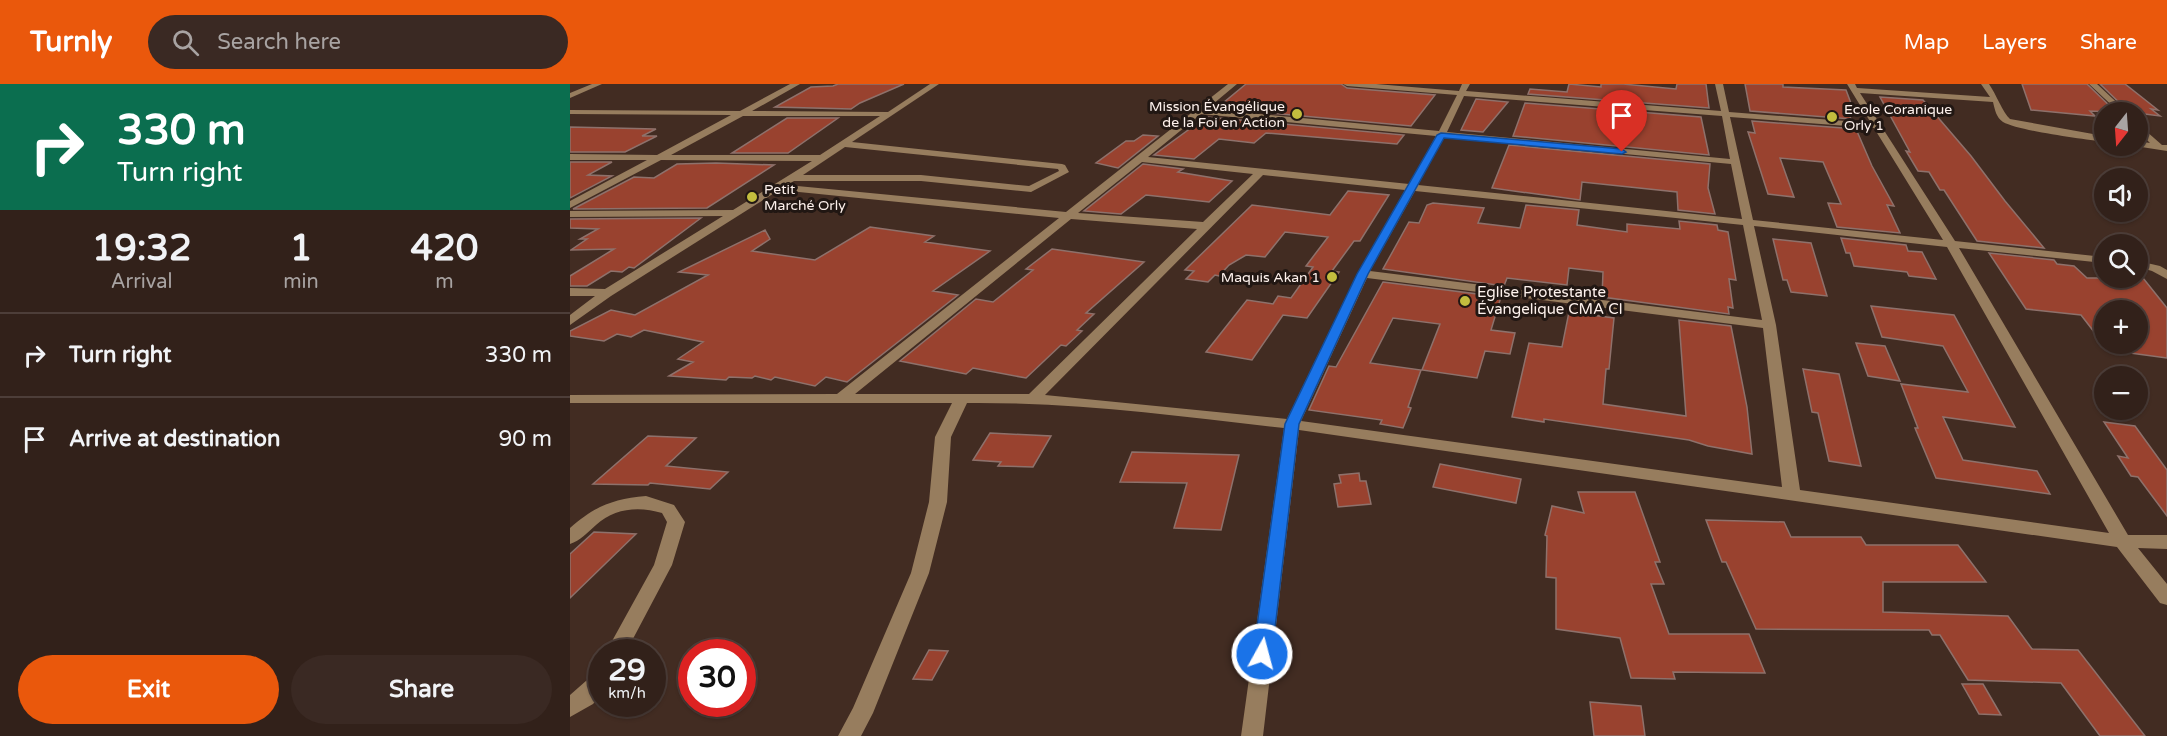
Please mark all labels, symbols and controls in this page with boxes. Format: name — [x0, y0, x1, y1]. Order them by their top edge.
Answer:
search box — [148, 15, 568, 69]
text: Turnly — [30, 25, 112, 59]
icon: search — [169, 26, 202, 59]
text: Search here — [217, 29, 341, 55]
text: Map — [1904, 30, 1949, 55]
text: Layers — [1982, 30, 2047, 55]
text: Share — [2080, 30, 2137, 55]
pin — [1596, 90, 1647, 152]
place label: Mission Évangélique de la Foi en Action — [1149, 98, 1285, 131]
icon: arrive — [1605, 99, 1638, 132]
place label: Ecole Coranique Orly 1 — [1844, 101, 1952, 134]
north arrow — [2094, 102, 2148, 156]
map controls — [2094, 102, 2148, 420]
text: 330 m — [117, 105, 246, 156]
marker: Mission Évangélique de la Foi en Action — [1290, 107, 1304, 121]
icon: right — [18, 108, 96, 186]
marker: Ecole Coranique Orly 1 — [1825, 110, 1839, 124]
text: Turn right — [117, 156, 243, 189]
button: sound — [2094, 168, 2148, 222]
place label: Petit Marché Orly — [764, 181, 846, 214]
marker: Petit Marché Orly — [745, 190, 759, 204]
text: 19:32 — [92, 227, 192, 270]
text: 1 — [290, 227, 312, 270]
text: 420 — [410, 227, 478, 270]
button: search — [2094, 234, 2148, 288]
place label: Maquis Akan 1 — [1221, 269, 1320, 286]
text: Arrival — [111, 270, 173, 294]
text: min — [283, 270, 319, 294]
text: m — [435, 270, 454, 294]
marker: Maquis Akan 1 — [1325, 270, 1339, 284]
place label: Eglise Protestante Évangelique CMA CI — [1477, 283, 1623, 318]
marker: Eglise Protestante Évangelique CMA CI — [1458, 294, 1472, 308]
button: + — [2094, 300, 2148, 354]
icon: right — [18, 339, 51, 372]
text: Turn right — [69, 342, 171, 368]
text: 330 m — [485, 342, 552, 368]
button: − — [2094, 366, 2148, 420]
icon: arrive — [18, 423, 51, 456]
text: Arrive at destination — [69, 426, 280, 452]
text: 90 m — [498, 426, 552, 452]
position arrow — [1230, 622, 1294, 686]
speed limit sign: 30 — [678, 639, 756, 717]
text: 29 — [608, 652, 646, 689]
button: Exit — [18, 655, 279, 724]
button: Share — [291, 655, 552, 724]
text: km/h — [608, 684, 646, 702]

